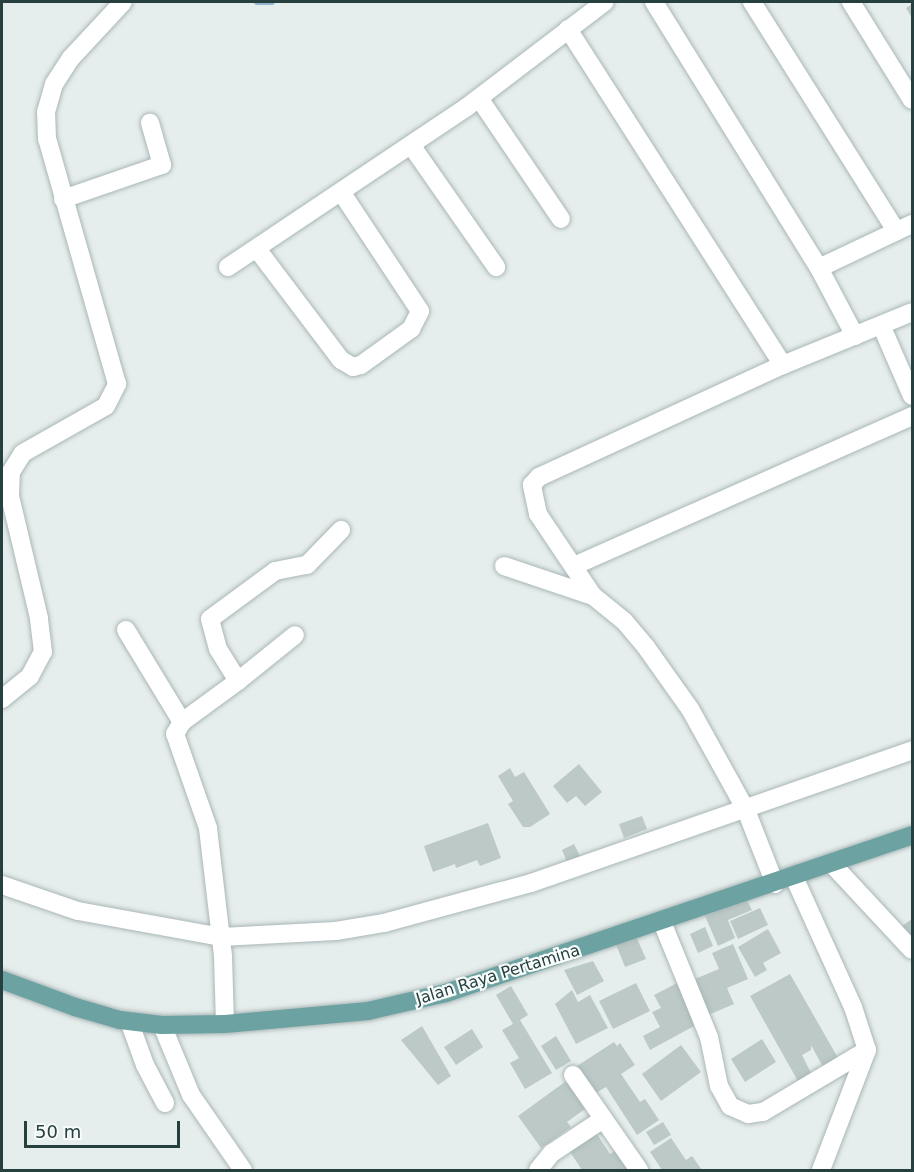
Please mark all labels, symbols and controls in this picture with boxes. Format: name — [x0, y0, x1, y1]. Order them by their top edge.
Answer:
street label: Jalan Raya Pertamina — [414, 941, 582, 1009]
scale bar — [27, 1109, 183, 1147]
text: 50 m — [35, 1121, 81, 1142]

